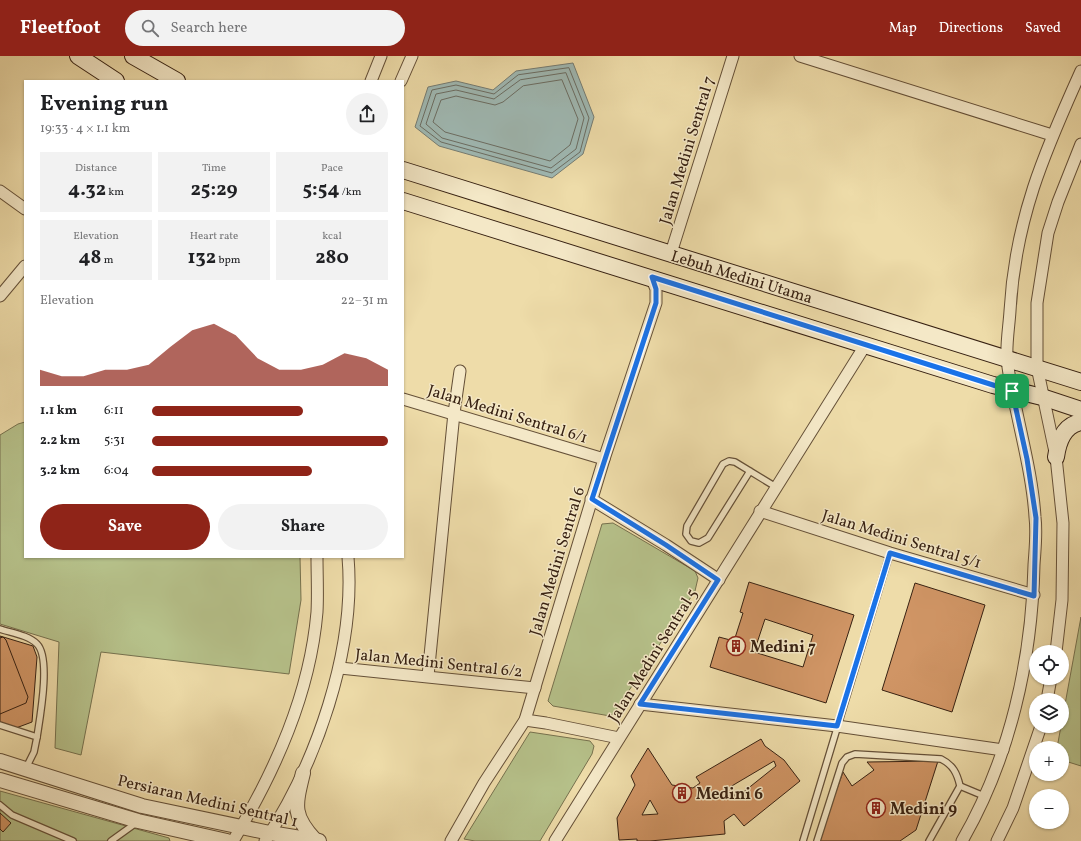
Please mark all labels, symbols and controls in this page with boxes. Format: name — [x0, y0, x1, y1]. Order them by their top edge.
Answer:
search box — [125, 10, 405, 46]
text: Fleetfoot — [20, 15, 101, 41]
icon: search — [139, 17, 161, 39]
text: Search here — [171, 18, 247, 39]
text: Map — [889, 19, 917, 38]
text: Directions — [939, 19, 1003, 38]
text: Saved — [1025, 19, 1061, 38]
street label: Jalan Medini Sentral 7 — [655, 73, 721, 228]
text: Evening run — [40, 89, 169, 120]
button: share — [346, 93, 388, 135]
text: 19:33 · 4 × 1.1 km — [40, 120, 130, 138]
text: Distance — [75, 161, 117, 176]
text: Time — [202, 161, 226, 176]
text: Pace — [321, 161, 343, 176]
text: 4.32 — [68, 176, 106, 204]
text: 25:29 — [190, 176, 238, 204]
text: 5:54 — [303, 176, 340, 204]
text: km — [106, 185, 124, 200]
text: /km — [340, 185, 362, 200]
text: Elevation — [73, 229, 119, 244]
text: Heart rate — [190, 229, 238, 244]
text: kcal — [322, 229, 342, 244]
text: 48 — [79, 244, 101, 272]
text: 132 — [188, 244, 216, 272]
text: 280 — [315, 244, 349, 272]
street label: Lebuh Medini Utama — [668, 246, 815, 310]
text: m — [101, 253, 113, 268]
text: bpm — [216, 253, 240, 268]
text: Elevation — [40, 292, 94, 310]
text: 22–31 m — [341, 292, 388, 310]
pin — [995, 374, 1029, 408]
street label: Jalan Medini Sentral 6/1 — [425, 380, 590, 450]
icon: arrive — [1001, 380, 1023, 402]
text: 1.1 km — [40, 402, 77, 420]
text: 6:11 — [104, 402, 124, 420]
text: 2.2 km — [40, 432, 80, 450]
text: 5:31 — [104, 432, 125, 450]
text: 3.2 km — [40, 462, 80, 480]
text: 6:04 — [104, 462, 129, 480]
street label: Jalan Medini Sentral 6 — [525, 484, 591, 639]
button: Save — [40, 504, 210, 550]
button: Share — [218, 504, 388, 550]
street label: Jalan Medini Sentral 5/1 — [819, 505, 984, 575]
street label: Jalan Medini Sentral 5 — [603, 585, 704, 727]
building icon: Medini 7 — [725, 635, 747, 657]
place label: Medini 7 — [750, 637, 816, 659]
street label: Jalan Medini Sentral 6/2 — [354, 644, 524, 684]
map controls — [1029, 645, 1069, 829]
button: locate — [1029, 645, 1069, 685]
button: layers — [1029, 693, 1069, 733]
button: + — [1029, 741, 1069, 781]
street label: Persiaran Medini Sentral 1 — [115, 770, 300, 833]
building icon: Medini 6 — [671, 782, 693, 804]
place label: Medini 6 — [696, 784, 763, 806]
button: − — [1029, 789, 1069, 829]
building icon: Medini 9 — [865, 797, 887, 819]
place label: Medini 9 — [890, 799, 957, 821]

